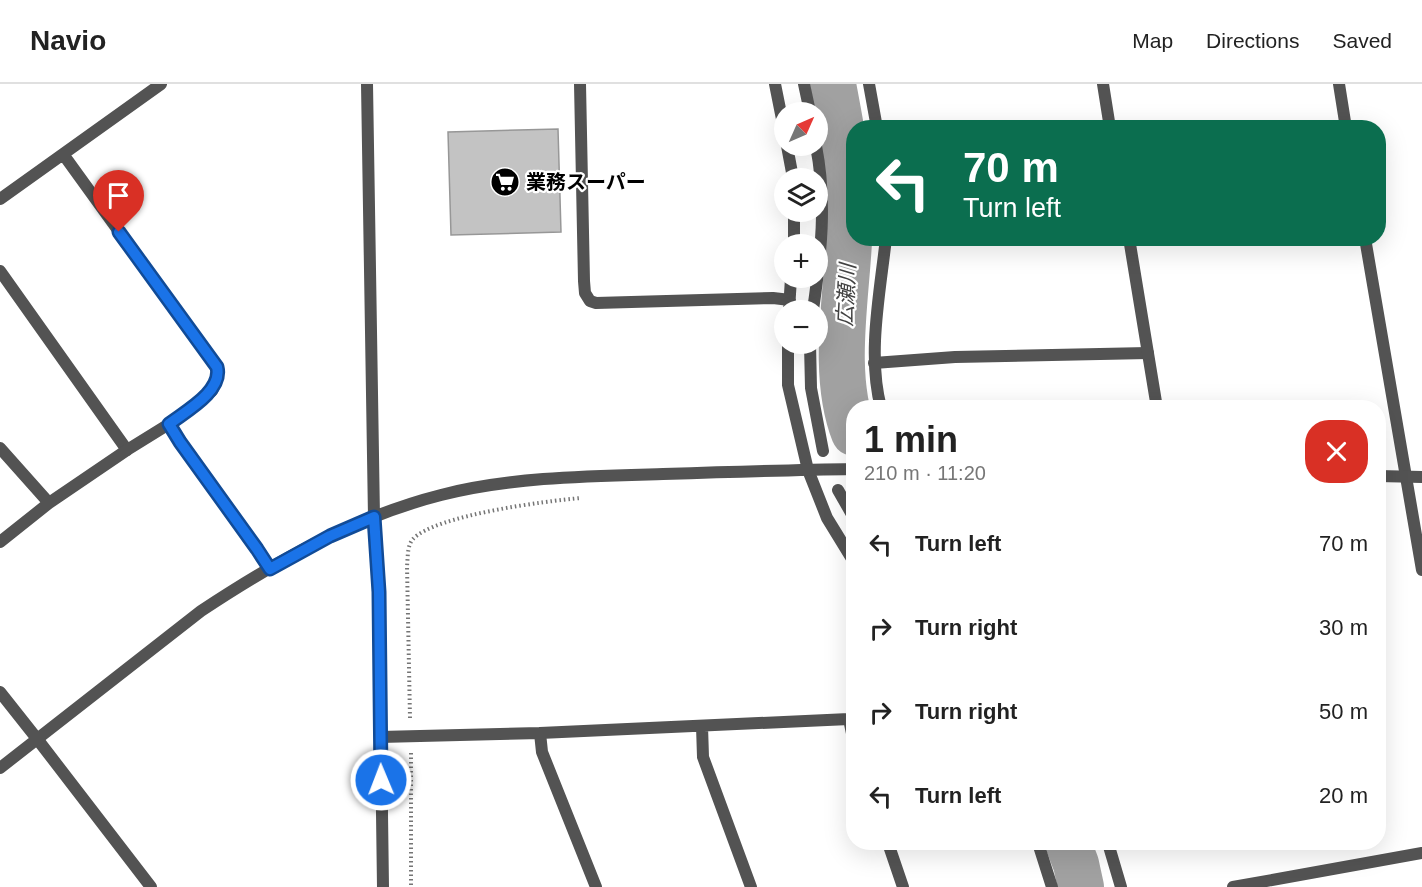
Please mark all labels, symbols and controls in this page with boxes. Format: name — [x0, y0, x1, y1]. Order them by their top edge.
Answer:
text: Navio — [30, 25, 106, 56]
text: Map — [1132, 29, 1173, 52]
text: Directions — [1206, 29, 1299, 52]
text: Saved — [1332, 29, 1392, 52]
north arrow — [774, 102, 828, 156]
map controls — [774, 102, 828, 354]
icon: left — [864, 144, 942, 222]
text: 70 m — [963, 144, 1059, 191]
supermarket icon: 業務スーパー — [489, 166, 521, 198]
button: layers — [774, 168, 828, 222]
pin — [93, 170, 144, 232]
place label: 業務スーパー — [526, 171, 646, 193]
icon: arrive — [102, 179, 135, 212]
text: Turn left — [963, 193, 1061, 223]
button: + — [774, 234, 828, 288]
water label: 広瀬川 — [833, 261, 859, 327]
button: − — [774, 300, 828, 354]
text: 1 min — [864, 419, 958, 460]
button: close — [1305, 420, 1368, 483]
text: 210 m · 11:20 — [864, 462, 986, 484]
icon: left — [864, 528, 897, 561]
text: Turn left — [915, 531, 1001, 556]
text: 70 m — [1319, 531, 1368, 556]
icon: right — [864, 612, 897, 645]
text: Turn right — [915, 615, 1017, 640]
text: 30 m — [1319, 615, 1368, 640]
icon: right — [864, 696, 897, 729]
text: Turn right — [915, 699, 1017, 724]
text: 50 m — [1319, 699, 1368, 724]
position arrow — [349, 748, 413, 812]
icon: left — [864, 780, 897, 813]
text: Turn left — [915, 783, 1001, 808]
text: 20 m — [1319, 783, 1368, 808]

